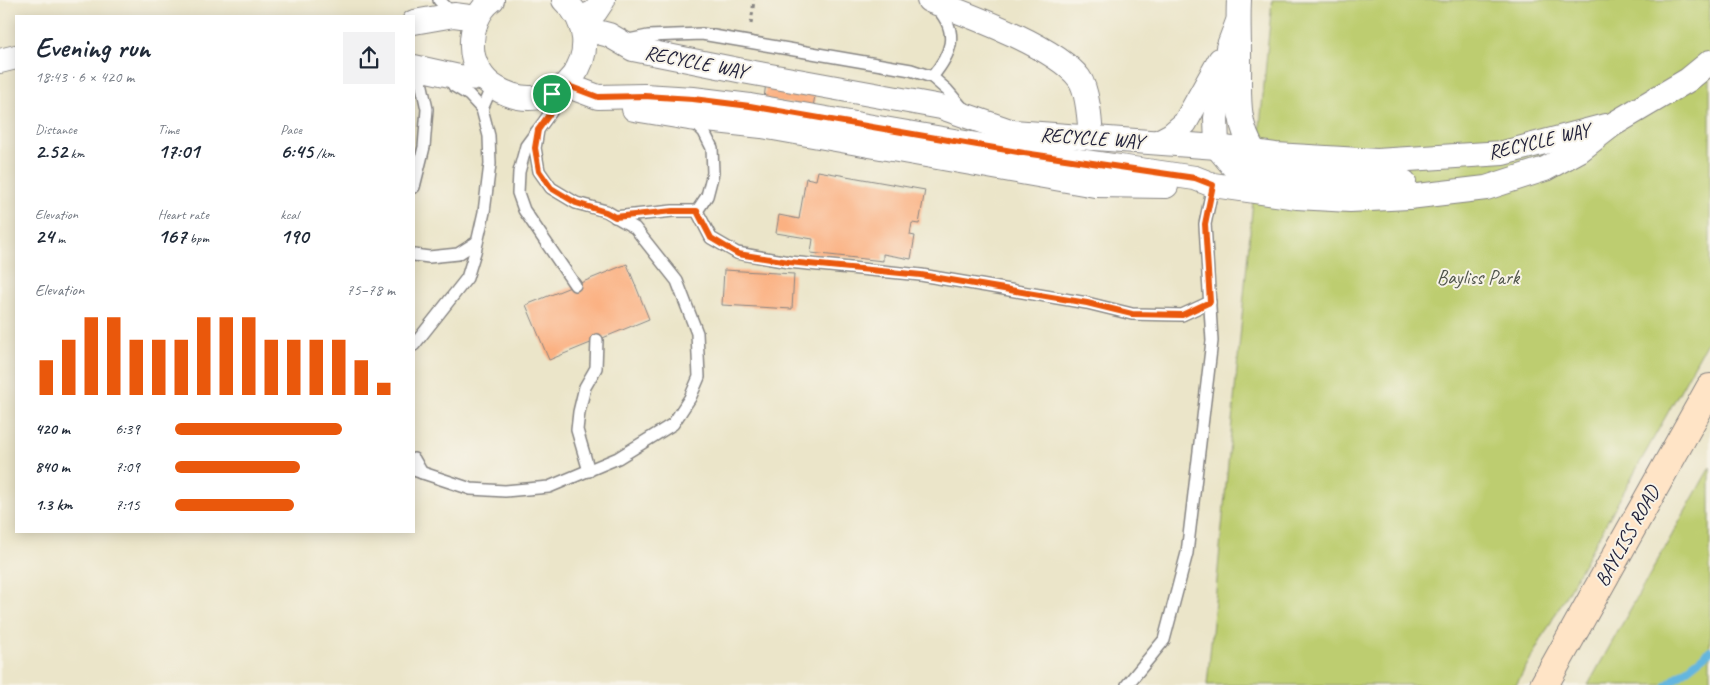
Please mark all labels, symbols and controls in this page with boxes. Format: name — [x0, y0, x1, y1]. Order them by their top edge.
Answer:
text: Evening run — [35, 30, 150, 65]
button: share — [343, 32, 395, 84]
street label: RECYCLE WAY — [643, 40, 753, 85]
text: 18:43 · 6 × 420 m — [35, 67, 134, 87]
pin — [531, 73, 573, 115]
icon: arrive — [538, 80, 566, 108]
street label: RECYCLE WAY — [1486, 116, 1596, 165]
text: Distance — [35, 121, 77, 138]
text: Time — [158, 121, 179, 138]
text: Pace — [280, 121, 302, 138]
street label: RECYCLE WAY — [1039, 122, 1148, 154]
text: 2.52 — [35, 138, 67, 164]
text: 17:01 — [158, 138, 200, 164]
text: 6:45 — [280, 138, 313, 164]
text: km — [67, 145, 84, 162]
text: /km — [313, 145, 335, 162]
text: Elevation — [35, 206, 78, 223]
text: Heart rate — [158, 206, 209, 223]
text: kcal — [280, 206, 299, 223]
text: 24 — [35, 223, 54, 249]
text: 167 — [158, 223, 186, 249]
text: 190 — [280, 223, 308, 249]
text: m — [54, 230, 65, 247]
text: bpm — [186, 230, 209, 247]
park label: Bayliss Park — [1437, 265, 1521, 290]
text: Elevation — [35, 280, 84, 300]
text: 75–78 m — [346, 280, 395, 300]
text: 420 m — [35, 419, 70, 439]
text: 6:39 — [115, 419, 140, 439]
text: 840 m — [35, 457, 70, 477]
text: 7:09 — [115, 457, 140, 477]
street label: BAYLISS ROAD — [1589, 480, 1666, 591]
text: 1.3 km — [35, 495, 72, 515]
text: 7:15 — [115, 495, 140, 515]

